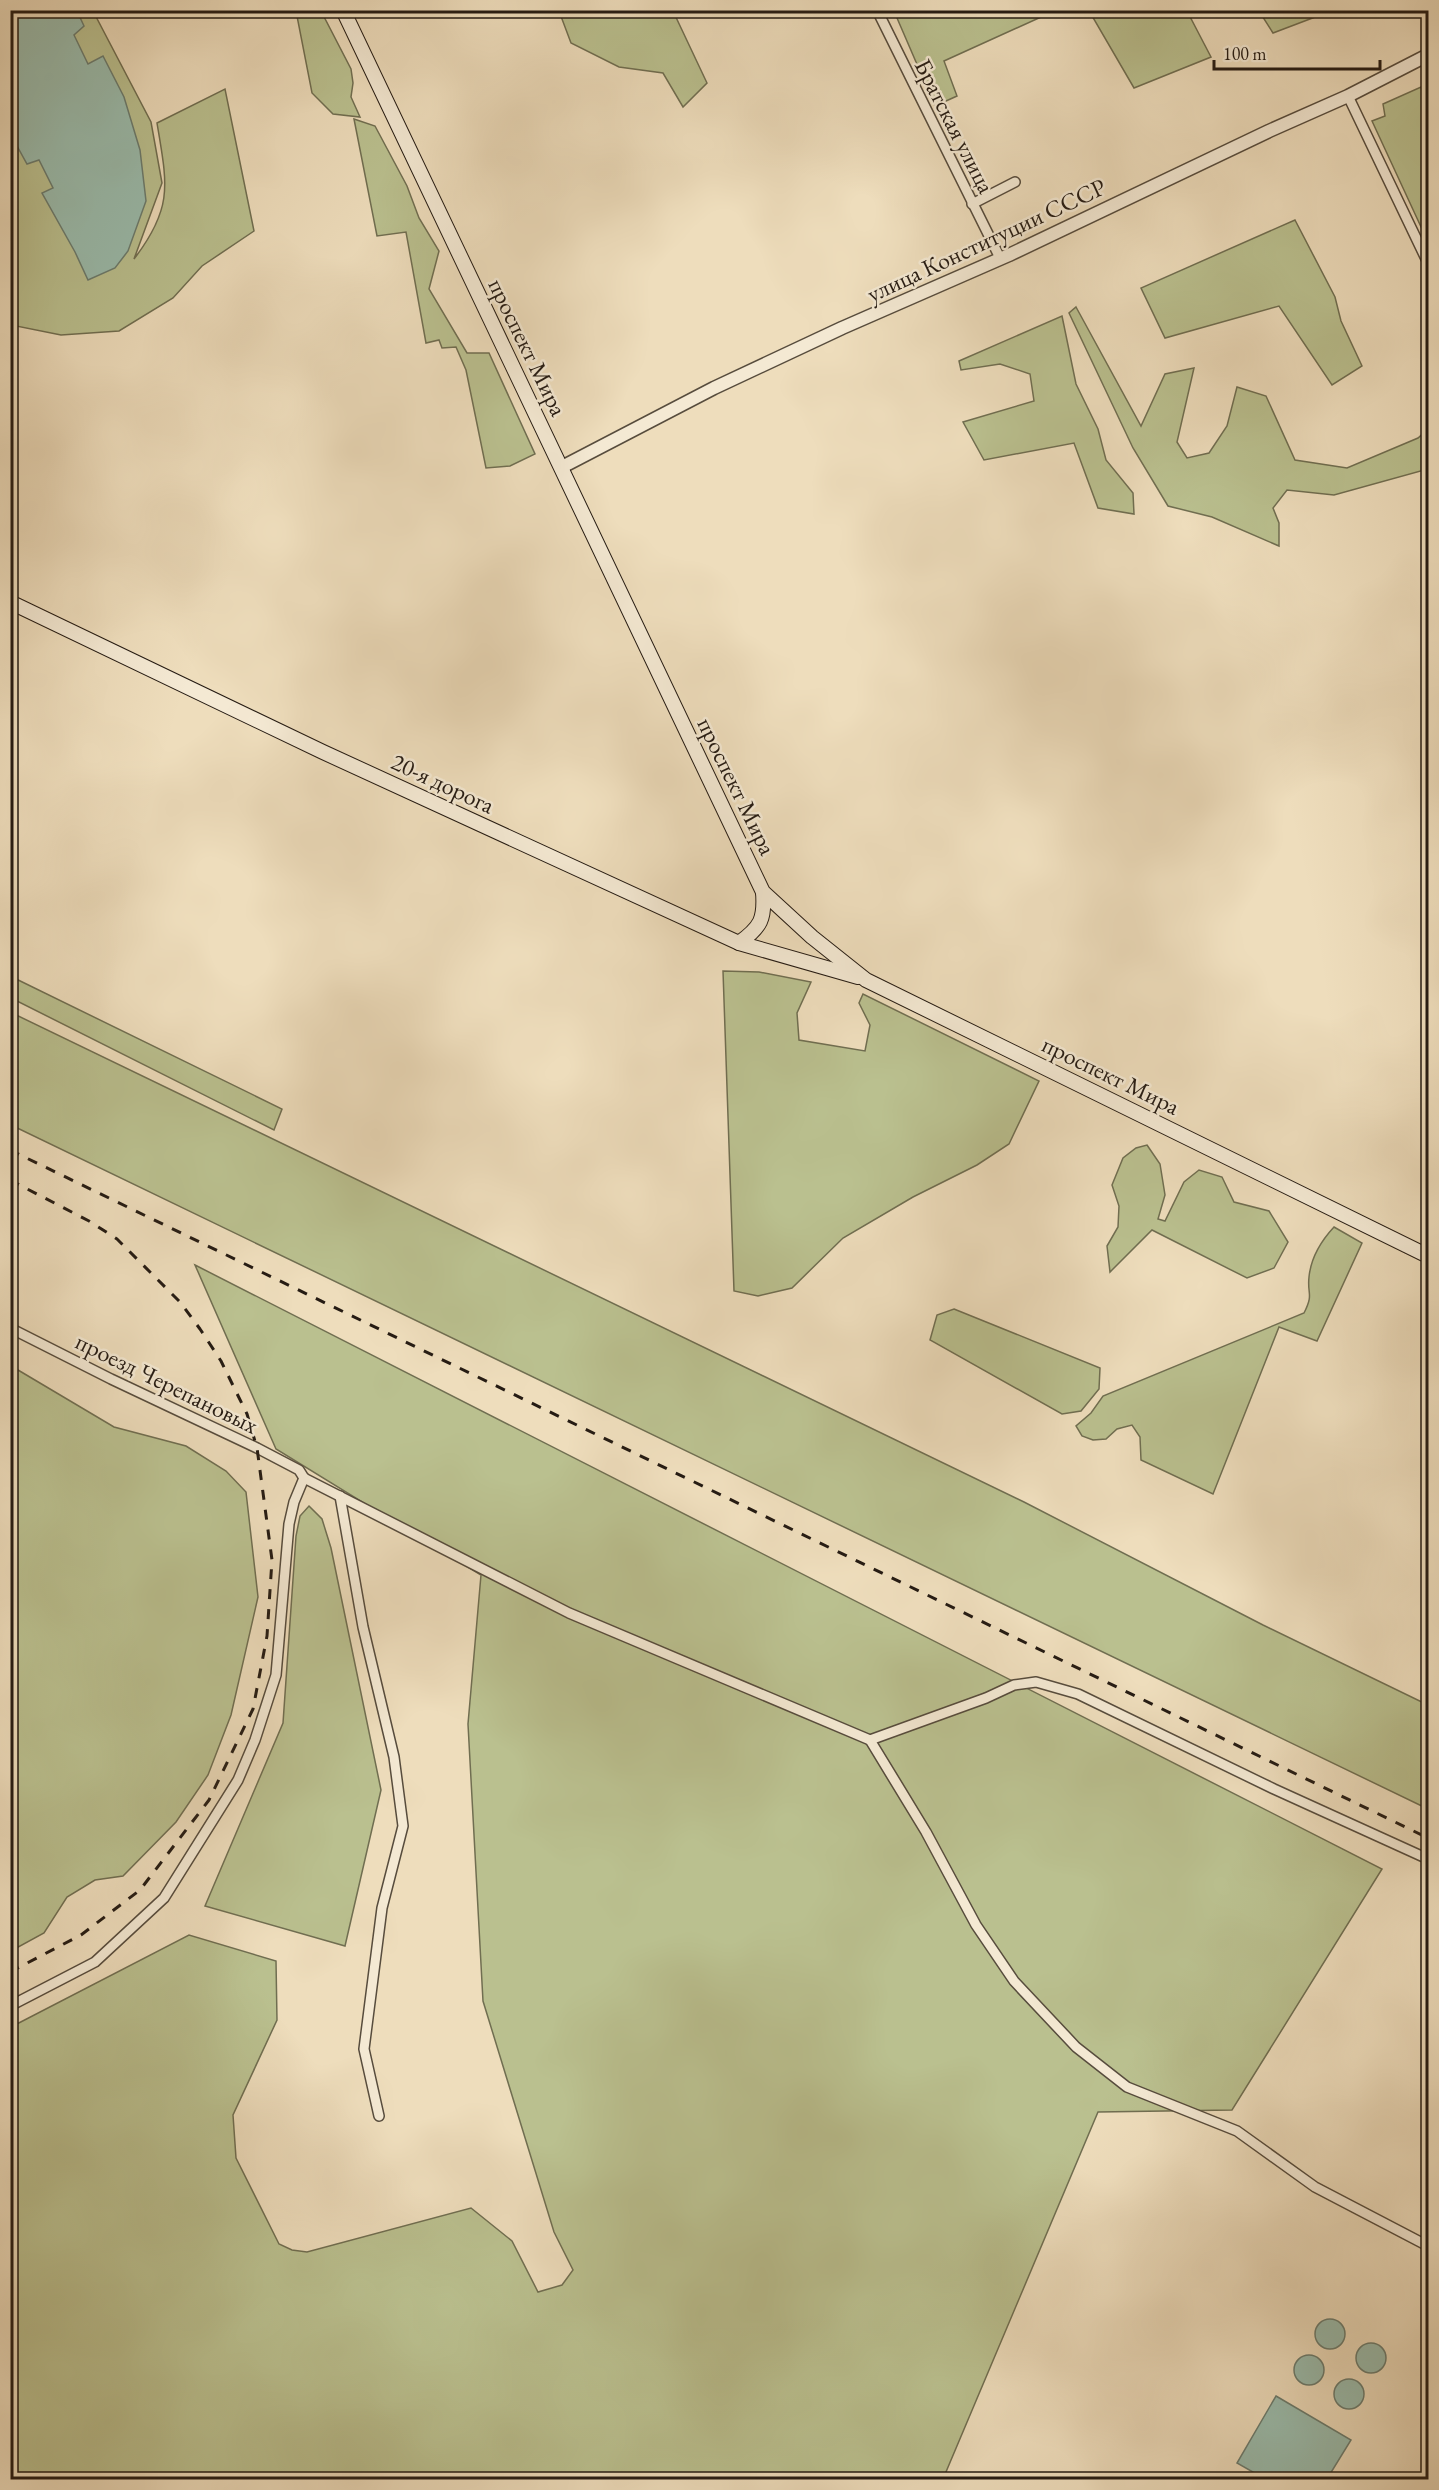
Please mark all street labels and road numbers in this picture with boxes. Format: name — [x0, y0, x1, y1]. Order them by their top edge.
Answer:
street label: Братская улица — [908, 53, 1002, 199]
street label: улица Конституции СССР — [862, 171, 1110, 309]
street label: проспект Мира — [481, 273, 575, 421]
street label: проспект Мира — [690, 712, 784, 860]
street label: 20-я дорога — [386, 746, 500, 821]
street label: проспект Мира — [1037, 1028, 1185, 1122]
street label: проезд Черепановых — [71, 1325, 264, 1441]

